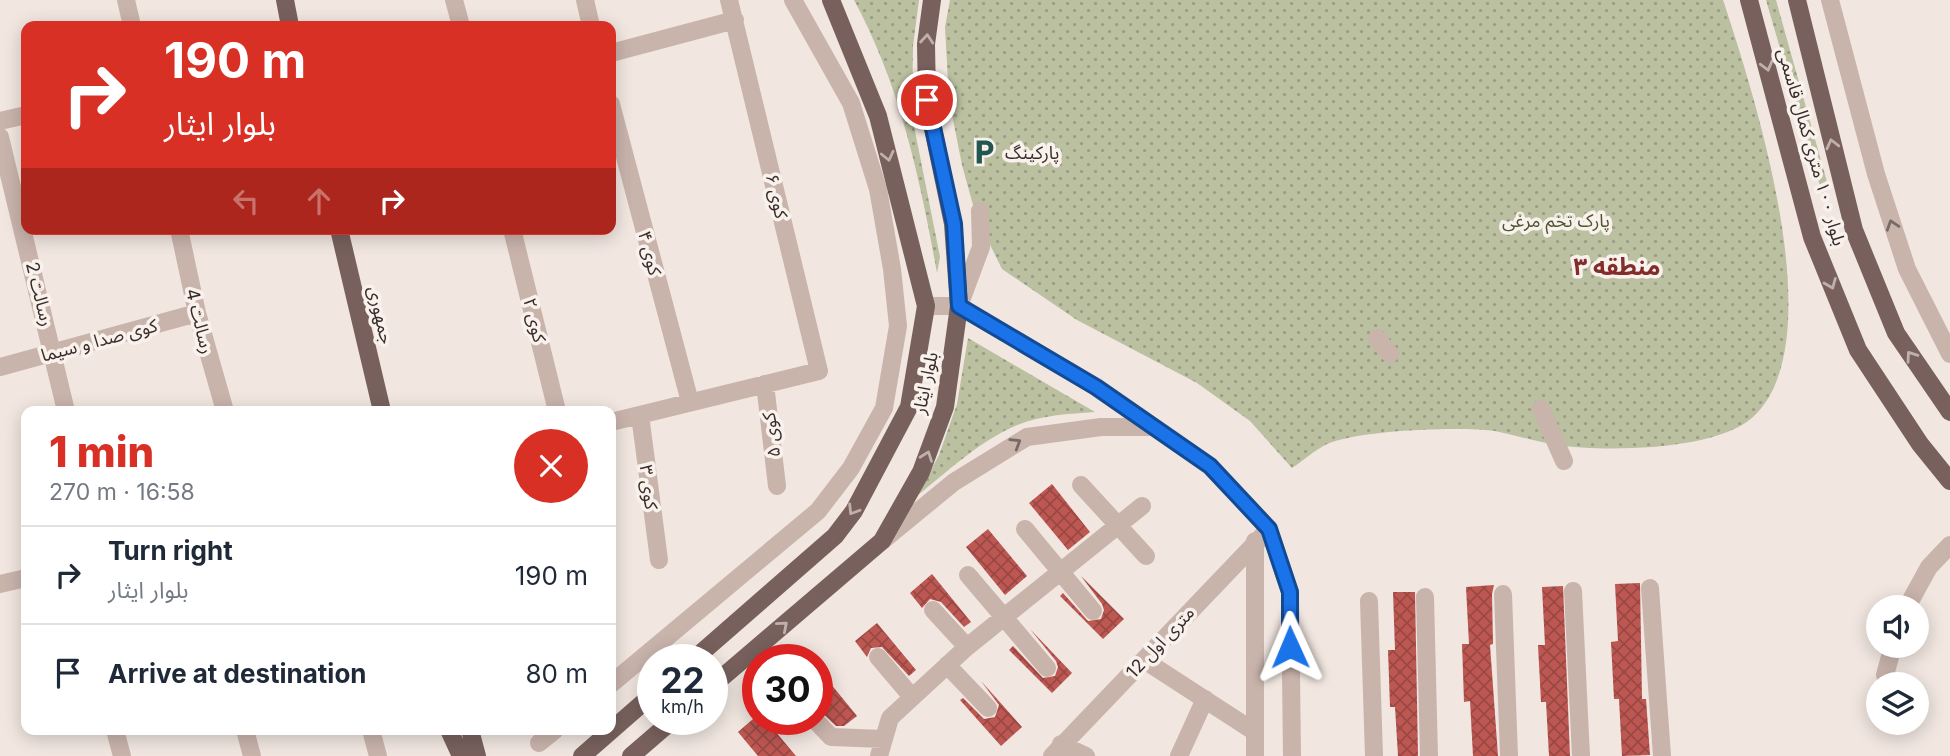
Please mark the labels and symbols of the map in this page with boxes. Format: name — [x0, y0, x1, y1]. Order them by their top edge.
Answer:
one-way arrow — [919, 33, 934, 44]
street label: بلوار ۱۰۰ متری کمال قاسمی — [1773, 46, 1850, 248]
one-way arrow — [1759, 59, 1773, 71]
pin — [897, 70, 957, 130]
parking icon: پارکینگ — [969, 137, 999, 167]
one-way arrow — [1826, 138, 1840, 150]
place label: پارکینگ — [1005, 142, 1059, 164]
one-way arrow — [880, 150, 894, 162]
street label: کوی ۶ — [761, 172, 792, 221]
park label: پارک تخم مرغی — [1502, 210, 1610, 234]
one-way arrow — [1886, 219, 1901, 231]
street label: کوی ۴ — [633, 229, 666, 278]
district label: منطقه ۳ — [1574, 252, 1660, 281]
street label: رسالت 2 — [21, 260, 58, 329]
one-way arrow — [1823, 277, 1837, 289]
street label: جمهوری — [363, 284, 398, 346]
street label: رسالت 4 — [181, 286, 218, 356]
street label: کوی ۲ — [518, 296, 551, 345]
street label: کوی صدا و سیما — [39, 314, 160, 367]
street label: بلوار ایثار — [908, 350, 943, 417]
one-way arrow — [1907, 351, 1919, 364]
street label: کوی ۵ — [758, 411, 785, 459]
one-way arrow — [1009, 439, 1022, 452]
one-way arrow — [919, 450, 933, 462]
street label: کوی ۳ — [635, 463, 662, 511]
one-way arrow — [849, 503, 862, 516]
street label: 12 متری اول — [1122, 602, 1199, 683]
position arrow — [1253, 610, 1327, 684]
one-way arrow — [774, 622, 787, 634]
speed limit sign: 30 — [742, 644, 833, 735]

